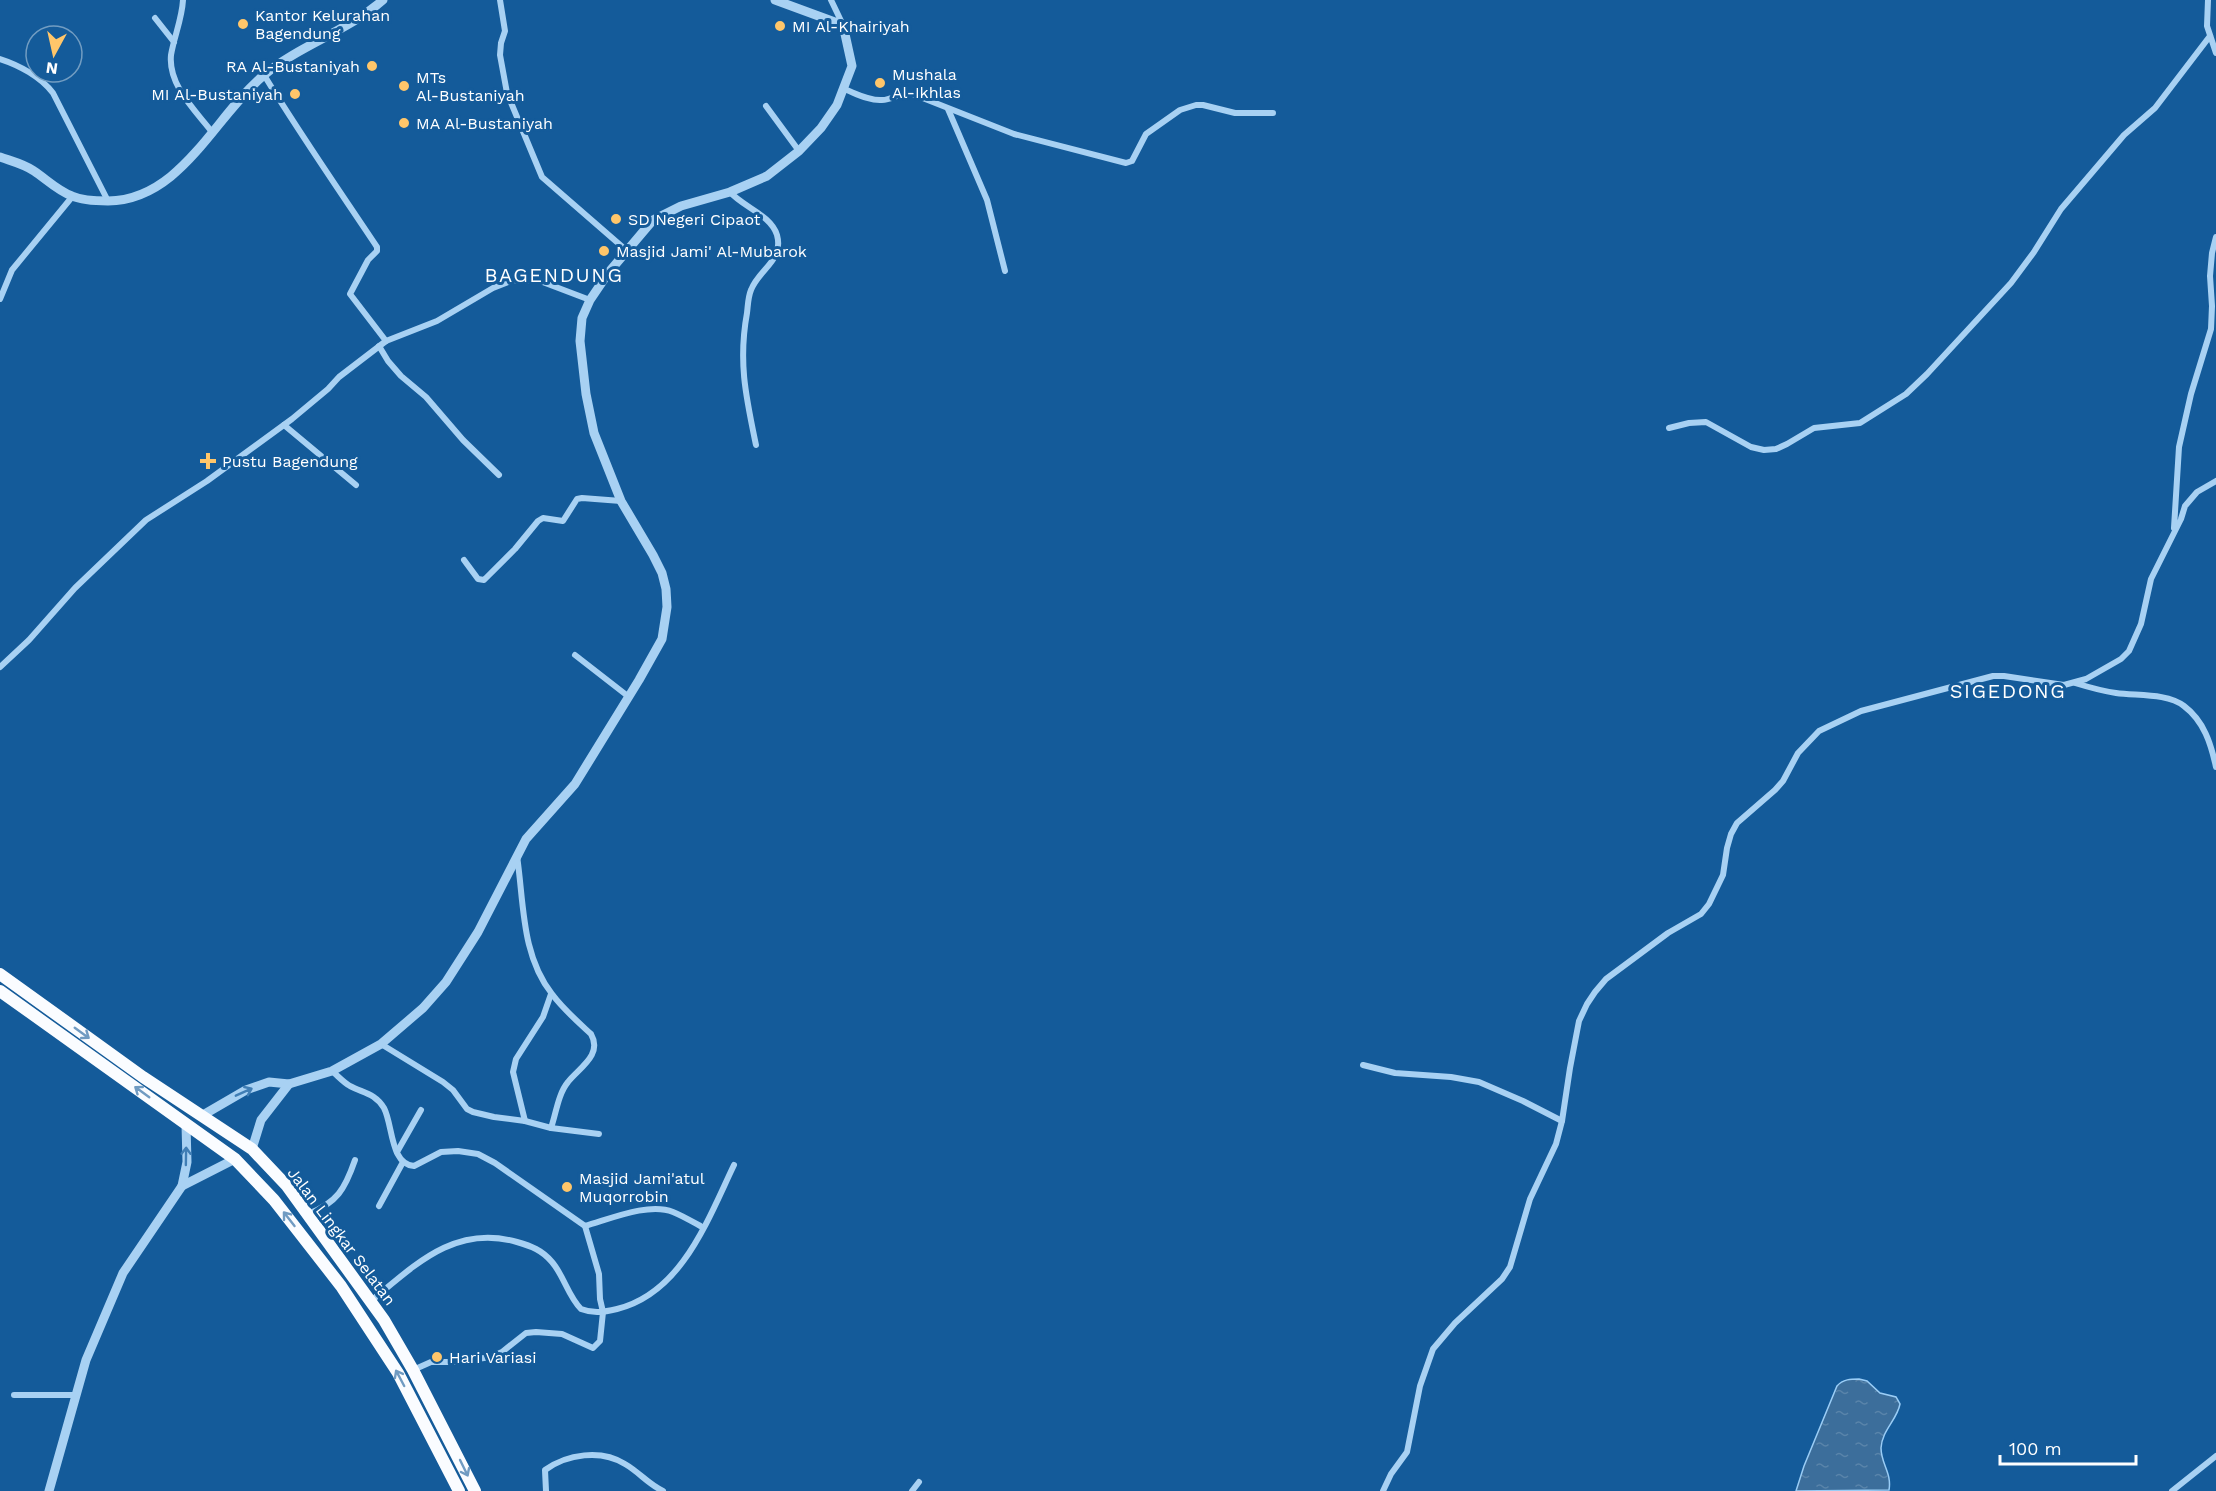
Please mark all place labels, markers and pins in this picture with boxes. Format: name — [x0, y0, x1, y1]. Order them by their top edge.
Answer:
place label: Kantor Kelurahan Bagendung — [255, 6, 390, 43]
marker: Kantor Kelurahan Bagendung — [236, 17, 250, 31]
place label: MI Al-Khairiyah — [792, 17, 910, 36]
marker: MI Al-Khairiyah — [773, 19, 787, 33]
place label: RA Al-Bustaniyah — [226, 57, 360, 76]
marker: RA Al-Bustaniyah — [365, 59, 379, 73]
place label: Mushala Al-Ikhlas — [892, 65, 961, 102]
place label: MTs Al-Bustaniyah — [416, 68, 525, 105]
marker: Mushala Al-Ikhlas — [873, 76, 887, 90]
marker: MTs Al-Bustaniyah — [397, 79, 411, 93]
place label: MI Al-Bustaniyah — [151, 85, 283, 104]
marker: MI Al-Bustaniyah — [288, 87, 302, 101]
place label: MA Al-Bustaniyah — [416, 114, 553, 133]
marker: MA Al-Bustaniyah — [397, 116, 411, 130]
place label: SD Negeri Cipaot — [628, 210, 761, 229]
marker: SD Negeri Cipaot — [609, 212, 623, 226]
place label: Masjid Jami' Al-Mubarok — [616, 242, 807, 261]
marker: Masjid Jami' Al-Mubarok — [597, 244, 611, 258]
marker: Pustu Bagendung — [199, 452, 217, 470]
place label: Pustu Bagendung — [222, 452, 358, 471]
place label: Masjid Jami'atul Muqorrobin — [579, 1169, 705, 1206]
marker: Masjid Jami'atul Muqorrobin — [560, 1180, 574, 1194]
place label: Hari Variasi — [449, 1348, 536, 1367]
marker: Hari Variasi — [430, 1350, 444, 1364]

